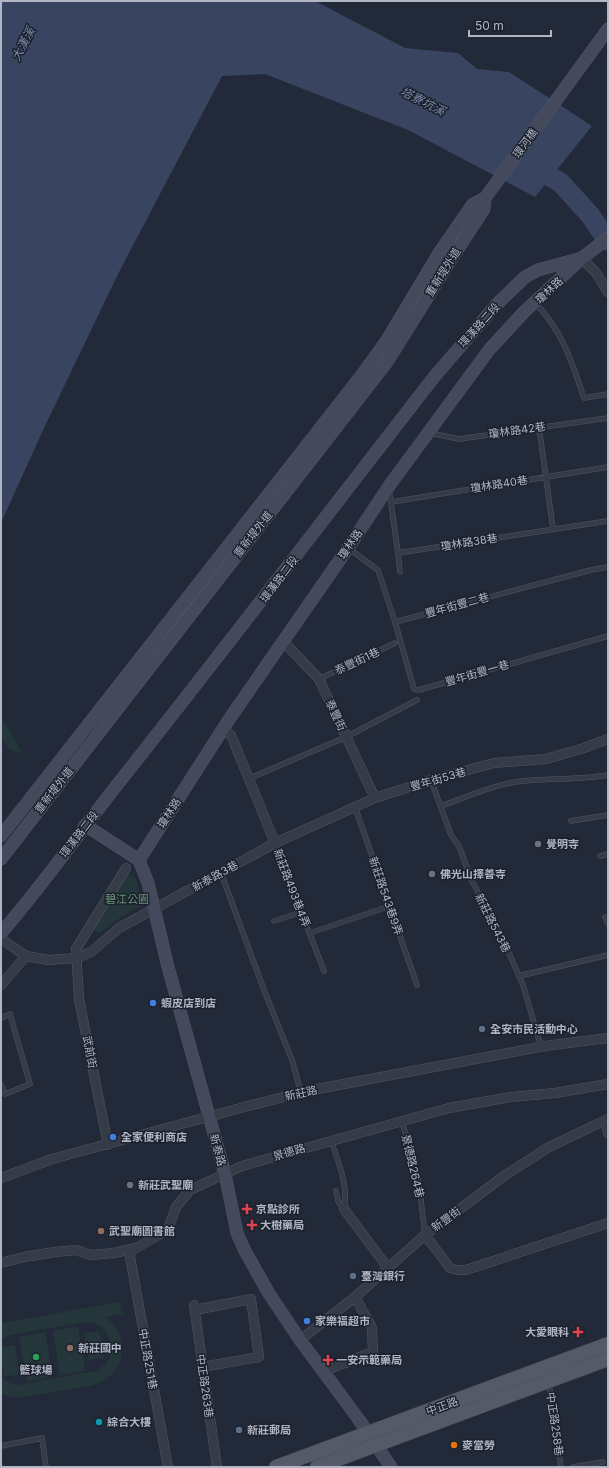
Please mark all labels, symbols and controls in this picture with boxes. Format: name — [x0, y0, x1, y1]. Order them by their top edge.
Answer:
scale bar — [469, 12, 551, 38]
text: 50 m — [475, 18, 504, 33]
water label: 大漢溪 — [8, 23, 39, 63]
water label: 塔寮坑溪 — [398, 83, 450, 119]
street label: 環河橋 — [510, 126, 540, 160]
street label: 重新堤外道 — [422, 245, 464, 299]
street label: 瓊林路 — [532, 274, 566, 306]
street label: 環漢路二段 — [455, 300, 503, 350]
street label: 瓊林路42巷 — [487, 419, 547, 441]
street label: 瓊林路40巷 — [469, 473, 529, 495]
street label: 重新堤外道 — [231, 508, 275, 560]
street label: 瓊林路 — [335, 526, 365, 562]
street label: 瓊林路38巷 — [439, 531, 499, 553]
street label: 環漢路二段 — [257, 553, 301, 605]
street label: 豐年街豐二巷 — [423, 590, 491, 620]
street label: 泰豐街1巷 — [332, 644, 382, 678]
street label: 豐年街豐一巷 — [443, 657, 511, 689]
street label: 泰豐街 — [323, 697, 349, 733]
street label: 重新堤外道 — [32, 764, 76, 816]
street label: 豐年街53巷 — [408, 764, 468, 794]
street label: 瓊林路 — [154, 795, 184, 831]
street label: 環漢路二段 — [57, 808, 101, 860]
place label: 覺明寺 — [546, 837, 579, 851]
marker: 覺明寺 — [533, 839, 543, 849]
street label: 新莊路493巷4弄 — [271, 847, 313, 929]
street label: 新莊路543巷9弄 — [366, 855, 406, 937]
street label: 新泰路3巷 — [189, 858, 241, 894]
place label: 佛光山擇善寺 — [440, 867, 506, 881]
marker: 佛光山擇善寺 — [427, 869, 437, 879]
street label: 新莊路543巷 — [472, 891, 514, 955]
park label: 碧江公園 — [105, 892, 149, 906]
place label: 蝦皮店到店 — [161, 996, 216, 1010]
marker: 蝦皮店到店 — [148, 998, 158, 1008]
place label: 全安市民活動中心 — [490, 1022, 578, 1036]
marker: 全安市民活動中心 — [477, 1024, 487, 1034]
street label: 武前街 — [80, 1034, 100, 1070]
street label: 新莊路 — [283, 1082, 319, 1104]
place label: 全家便利商店 — [121, 1130, 187, 1144]
marker: 全家便利商店 — [108, 1132, 118, 1142]
street label: 新泰路 — [207, 1132, 229, 1168]
street label: 景德路264巷 — [399, 1133, 427, 1199]
street label: 景德路 — [271, 1141, 307, 1163]
place label: 新莊武聖廟 — [138, 1178, 193, 1192]
marker: 新莊武聖廟 — [125, 1180, 135, 1190]
place label: 京點診所 — [256, 1202, 300, 1216]
marker: 京點診所 — [241, 1203, 253, 1215]
street label: 新豐街 — [429, 1204, 463, 1234]
place label: 大樹藥局 — [260, 1218, 304, 1232]
marker: 大樹藥局 — [247, 1220, 257, 1230]
place label: 武聖廟圖書館 — [109, 1224, 175, 1238]
marker: 武聖廟圖書館 — [96, 1226, 106, 1236]
place label: 臺灣銀行 — [361, 1269, 405, 1283]
marker: 臺灣銀行 — [348, 1271, 358, 1281]
place label: 家樂福超市 — [315, 1314, 370, 1328]
marker: 家樂福超市 — [302, 1316, 312, 1326]
place label: 大愛眼科 — [525, 1325, 569, 1339]
marker: 大愛眼科 — [572, 1326, 584, 1338]
street label: 中正路251巷 — [136, 1327, 160, 1391]
place label: 新莊國中 — [78, 1341, 122, 1355]
marker: 新莊國中 — [65, 1343, 75, 1353]
marker: 籃球場 — [31, 1352, 41, 1362]
street label: 中正路263巷 — [194, 1353, 216, 1419]
place label: 一安示範藥局 — [336, 1353, 402, 1367]
marker: 一安示範藥局 — [323, 1355, 333, 1365]
place label: 籃球場 — [20, 1363, 53, 1377]
street label: 中正路258巷 — [544, 1391, 566, 1457]
street label: 中正路 — [424, 1394, 460, 1418]
place label: 綜合大樓 — [107, 1415, 151, 1429]
marker: 綜合大樓 — [94, 1417, 104, 1427]
place label: 新莊郵局 — [247, 1423, 291, 1437]
marker: 新莊郵局 — [234, 1425, 244, 1435]
place label: 麥當勞 — [462, 1438, 495, 1452]
marker: 麥當勞 — [449, 1440, 459, 1450]

